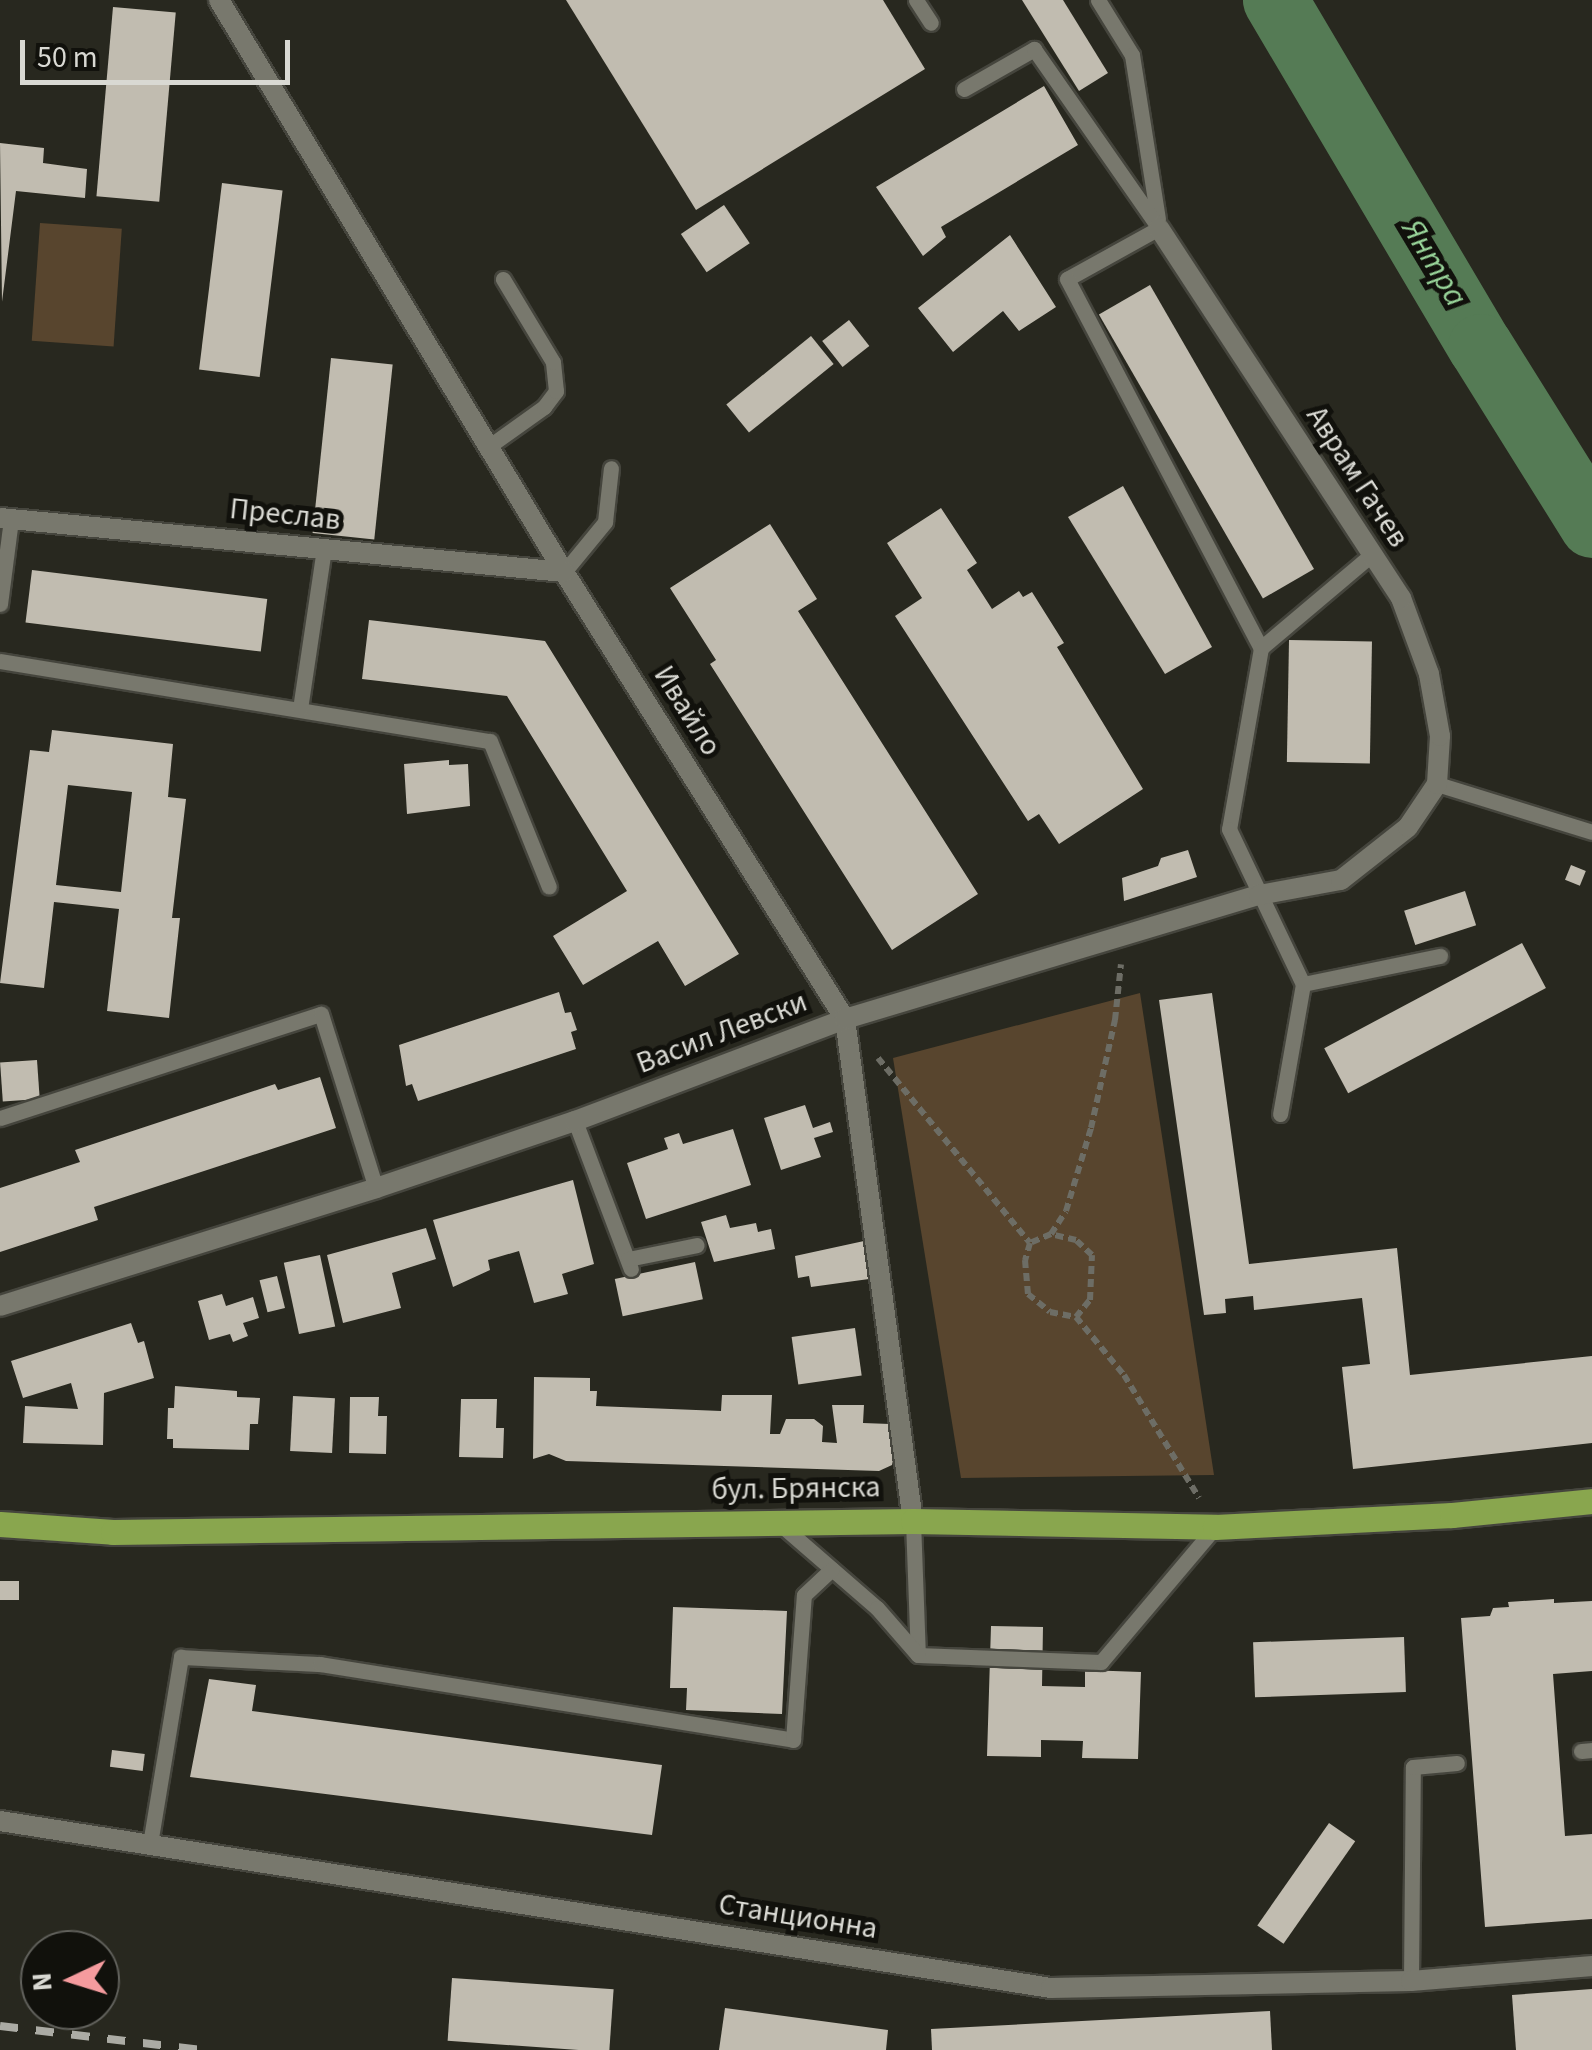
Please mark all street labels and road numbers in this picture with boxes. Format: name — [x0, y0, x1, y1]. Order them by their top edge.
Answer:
street label: Аврам Гачев — [1298, 400, 1416, 554]
street label: Преслав — [228, 491, 342, 539]
street label: Ивайло — [645, 659, 729, 763]
street label: Васил Левски — [632, 984, 812, 1082]
street label: бул. Брянска — [711, 1470, 881, 1508]
street label: Станционна — [716, 1887, 880, 1947]

